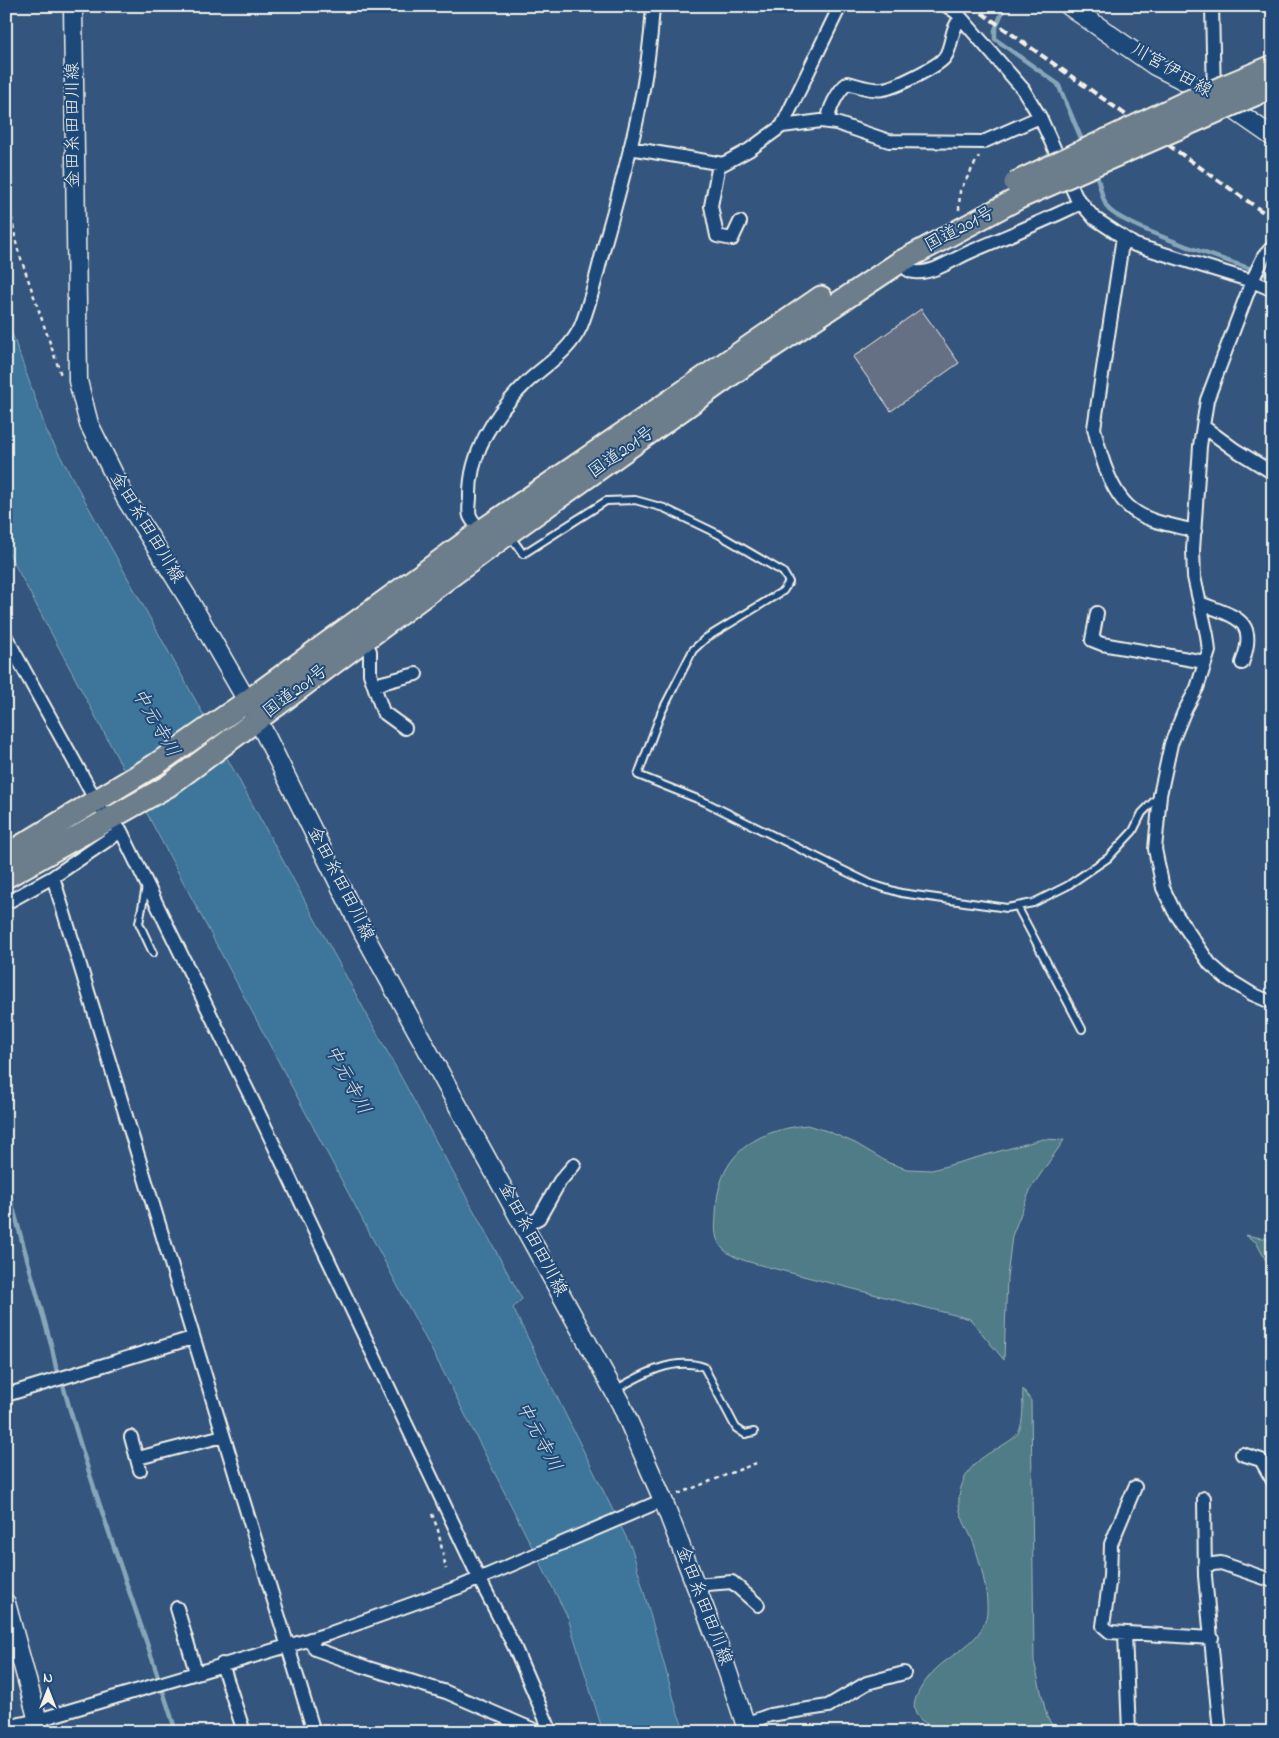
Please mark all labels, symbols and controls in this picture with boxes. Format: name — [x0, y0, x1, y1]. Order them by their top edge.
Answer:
street label: 川宮伊田線 — [1126, 37, 1216, 105]
street label: 金田糸田田川線 — [61, 62, 87, 188]
street label: 国道201号 — [920, 201, 1000, 259]
street label: 国道201号 — [583, 420, 661, 486]
street label: 金田糸田田川線 — [102, 467, 190, 589]
street label: 国道201号 — [258, 659, 334, 725]
water label: 中元寺川 — [124, 683, 186, 763]
street label: 金田糸田田川線 — [300, 822, 380, 946]
water label: 中元寺川 — [317, 1040, 377, 1120]
street label: 金田糸田田川線 — [491, 1178, 573, 1302]
water label: 中元寺川 — [508, 1397, 568, 1477]
street label: 金田糸田田川線 — [668, 1543, 738, 1669]
north arrow — [22, 1666, 72, 1716]
text: N — [43, 1668, 53, 1689]

